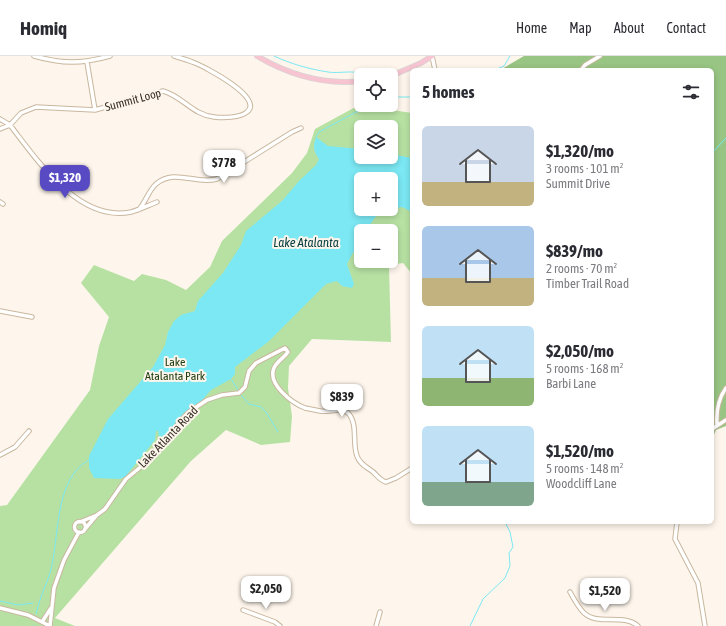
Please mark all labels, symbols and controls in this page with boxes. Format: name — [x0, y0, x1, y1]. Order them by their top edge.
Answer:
text: Homiq — [20, 17, 67, 39]
text: Home — [516, 20, 547, 36]
text: Map — [569, 20, 592, 36]
text: About — [614, 20, 645, 36]
text: Contact — [667, 20, 706, 36]
map controls — [354, 68, 398, 268]
button: locate — [354, 68, 398, 112]
icon: filters — [680, 81, 702, 103]
text: 5 homes — [422, 82, 475, 102]
street label: Summit Loop — [103, 86, 163, 114]
button: layers — [354, 120, 398, 164]
text: $1,320/mo — [546, 141, 614, 161]
icon: home — [454, 142, 502, 190]
pin: $778 — [200, 150, 248, 184]
text: $778 — [212, 155, 236, 170]
text: 3 rooms · 101 m² — [546, 161, 623, 176]
pin: $1,320 — [32, 165, 98, 199]
text: $1,320 — [49, 170, 81, 185]
button: + — [354, 172, 398, 216]
text: Summit Drive — [546, 176, 610, 191]
button: − — [354, 224, 398, 268]
water label: Lake Atalanta — [273, 235, 339, 250]
text: $839/mo — [546, 241, 603, 261]
icon: home — [454, 242, 502, 290]
text: 2 rooms · 70 m² — [546, 261, 617, 276]
text: Timber Trail Road — [546, 276, 629, 291]
text: $2,050/mo — [546, 341, 614, 361]
icon: home — [454, 342, 502, 390]
park label: Lake Atalanta Park — [145, 355, 206, 383]
text: 5 rooms · 168 m² — [546, 361, 623, 376]
text: Barbi Lane — [546, 376, 596, 391]
pin: $839 — [318, 384, 366, 418]
text: $839 — [330, 389, 354, 404]
street label: Lake Atlanta Road — [135, 403, 201, 471]
text: $1,520/mo — [546, 441, 614, 461]
icon: home — [454, 442, 502, 490]
text: 5 rooms · 148 m² — [546, 461, 623, 476]
text: Woodcliff Lane — [546, 476, 617, 491]
pin: $2,050 — [233, 576, 299, 610]
pin: $1,520 — [572, 578, 638, 612]
text: $2,050 — [250, 581, 282, 596]
text: $1,520 — [589, 583, 621, 598]

